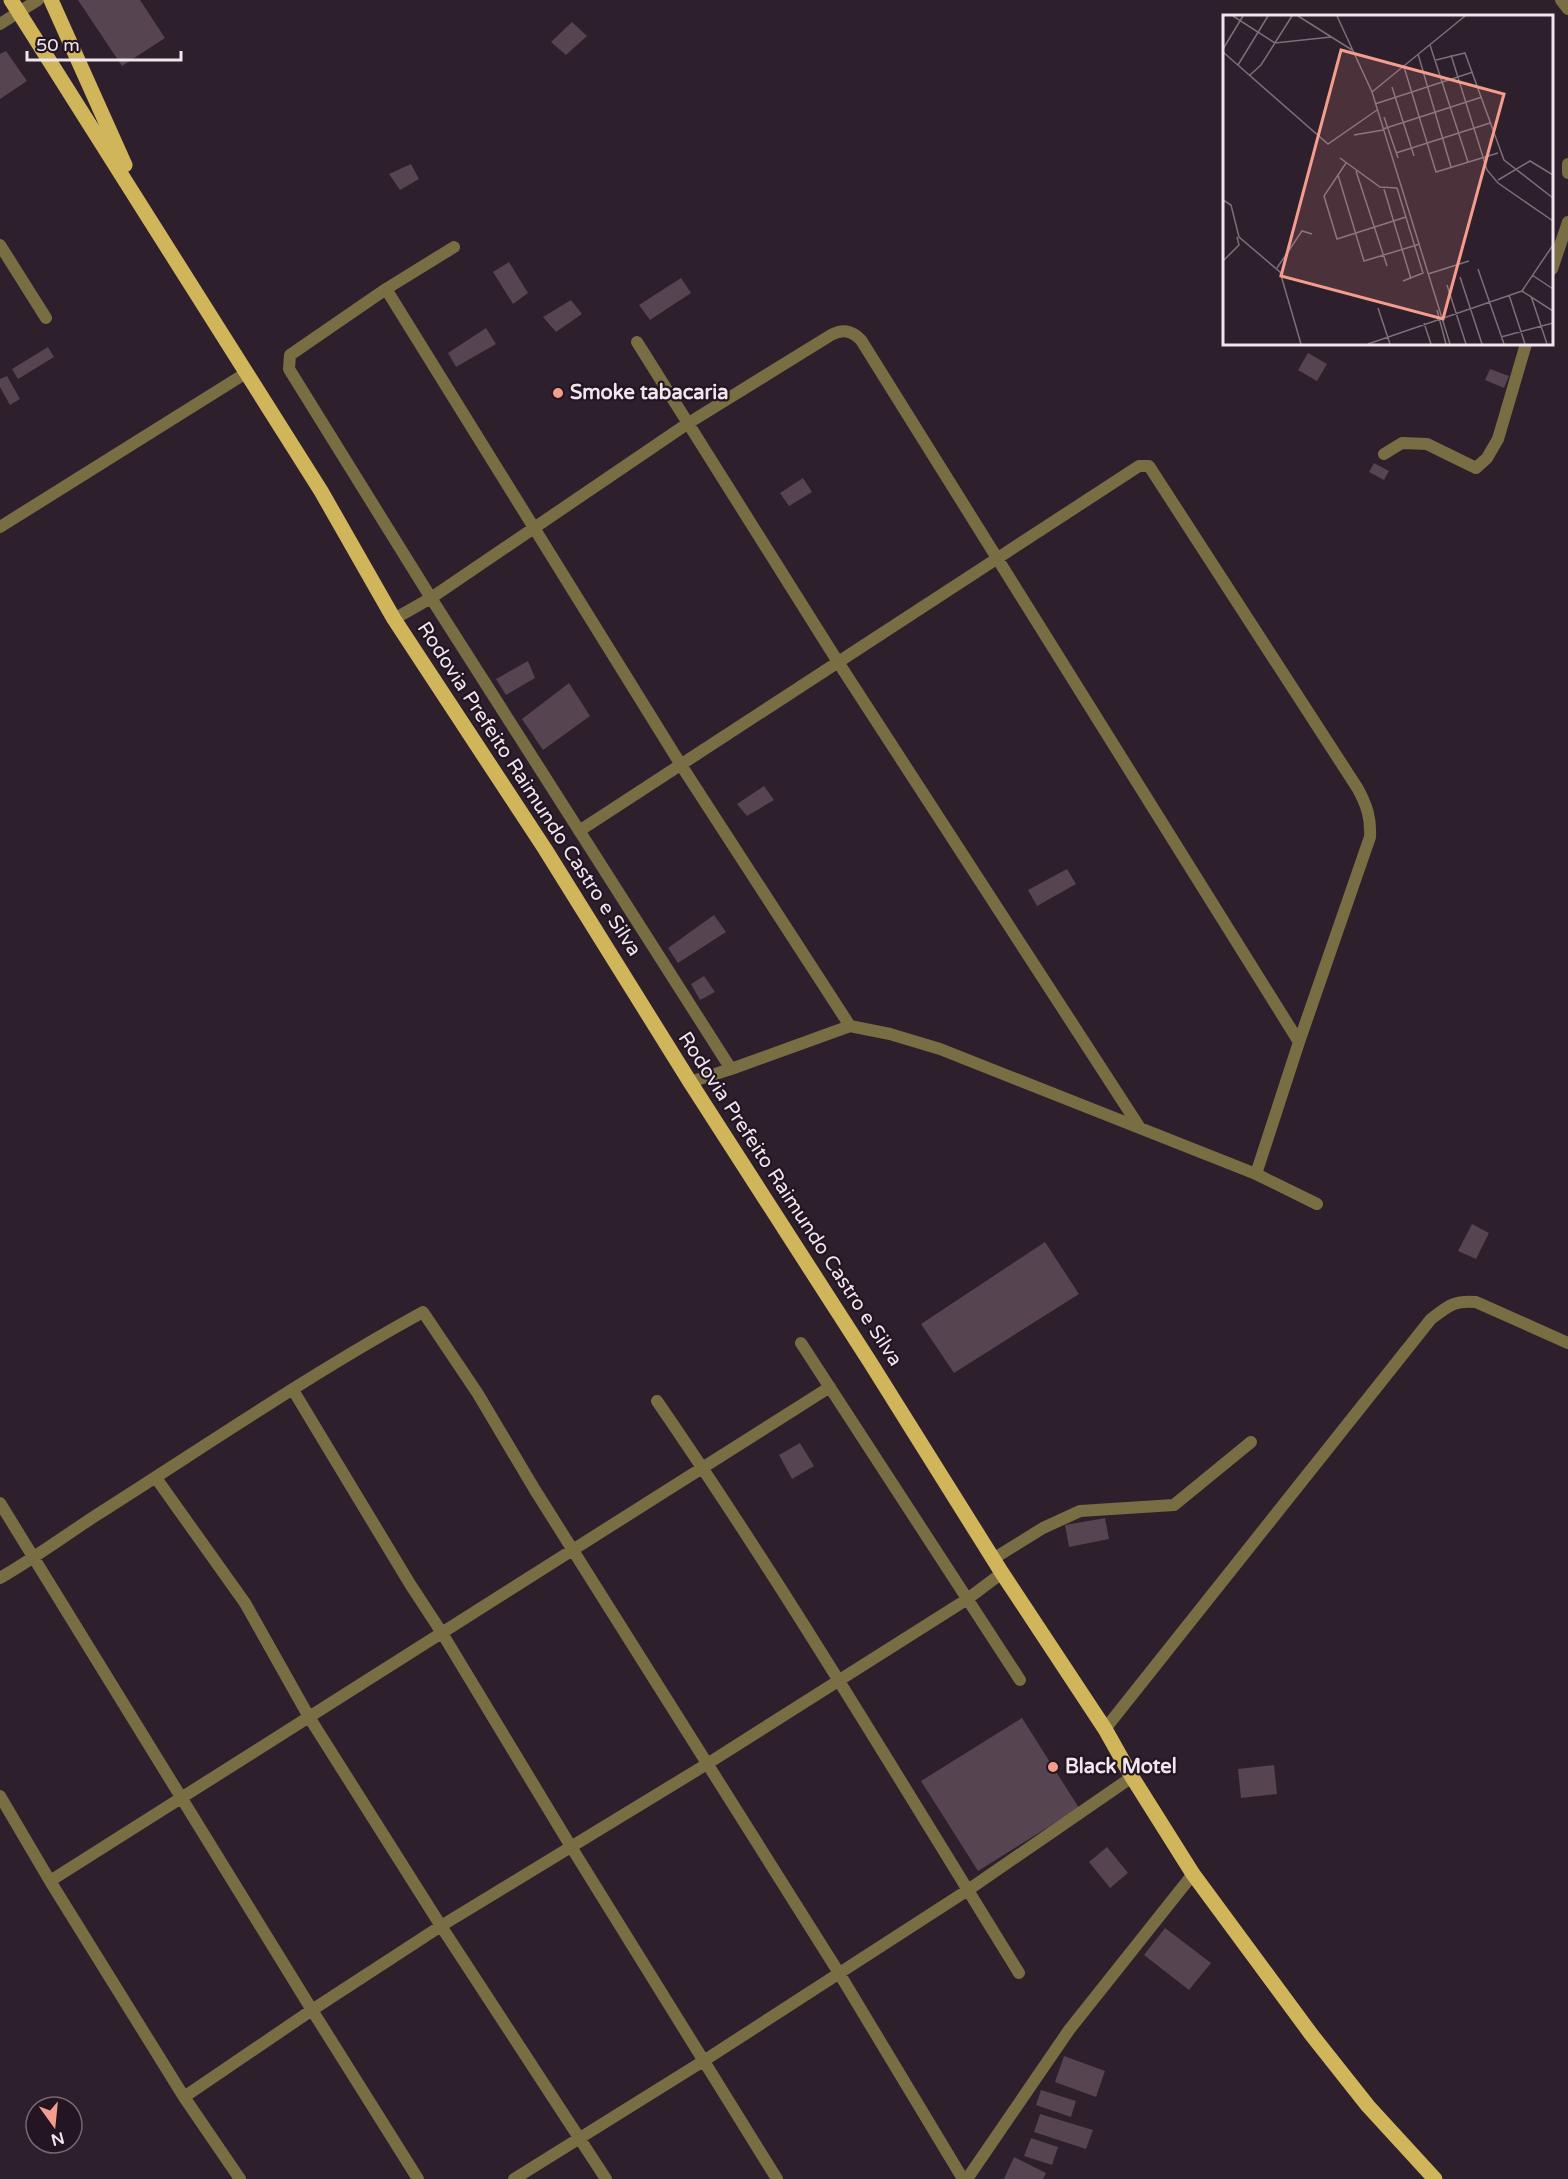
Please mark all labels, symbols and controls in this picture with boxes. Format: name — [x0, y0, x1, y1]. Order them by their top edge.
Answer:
inset map — [1223, 15, 1553, 345]
scale bar — [27, 24, 182, 62]
text: 50 m — [36, 34, 80, 56]
place label: Smoke tabacaria — [570, 381, 728, 405]
marker: Smoke tabacaria — [551, 386, 565, 400]
street label: Rodovia Prefeito Raimundo Castro e Silva — [412, 617, 646, 961]
street label: Rodovia Prefeito Raimundo Castro e Silva — [673, 1027, 907, 1371]
place label: Black Motel — [1065, 1755, 1177, 1779]
marker: Black Motel — [1046, 1760, 1060, 1774]
north arrow — [24, 2095, 84, 2155]
text: N — [49, 2127, 66, 2150]

